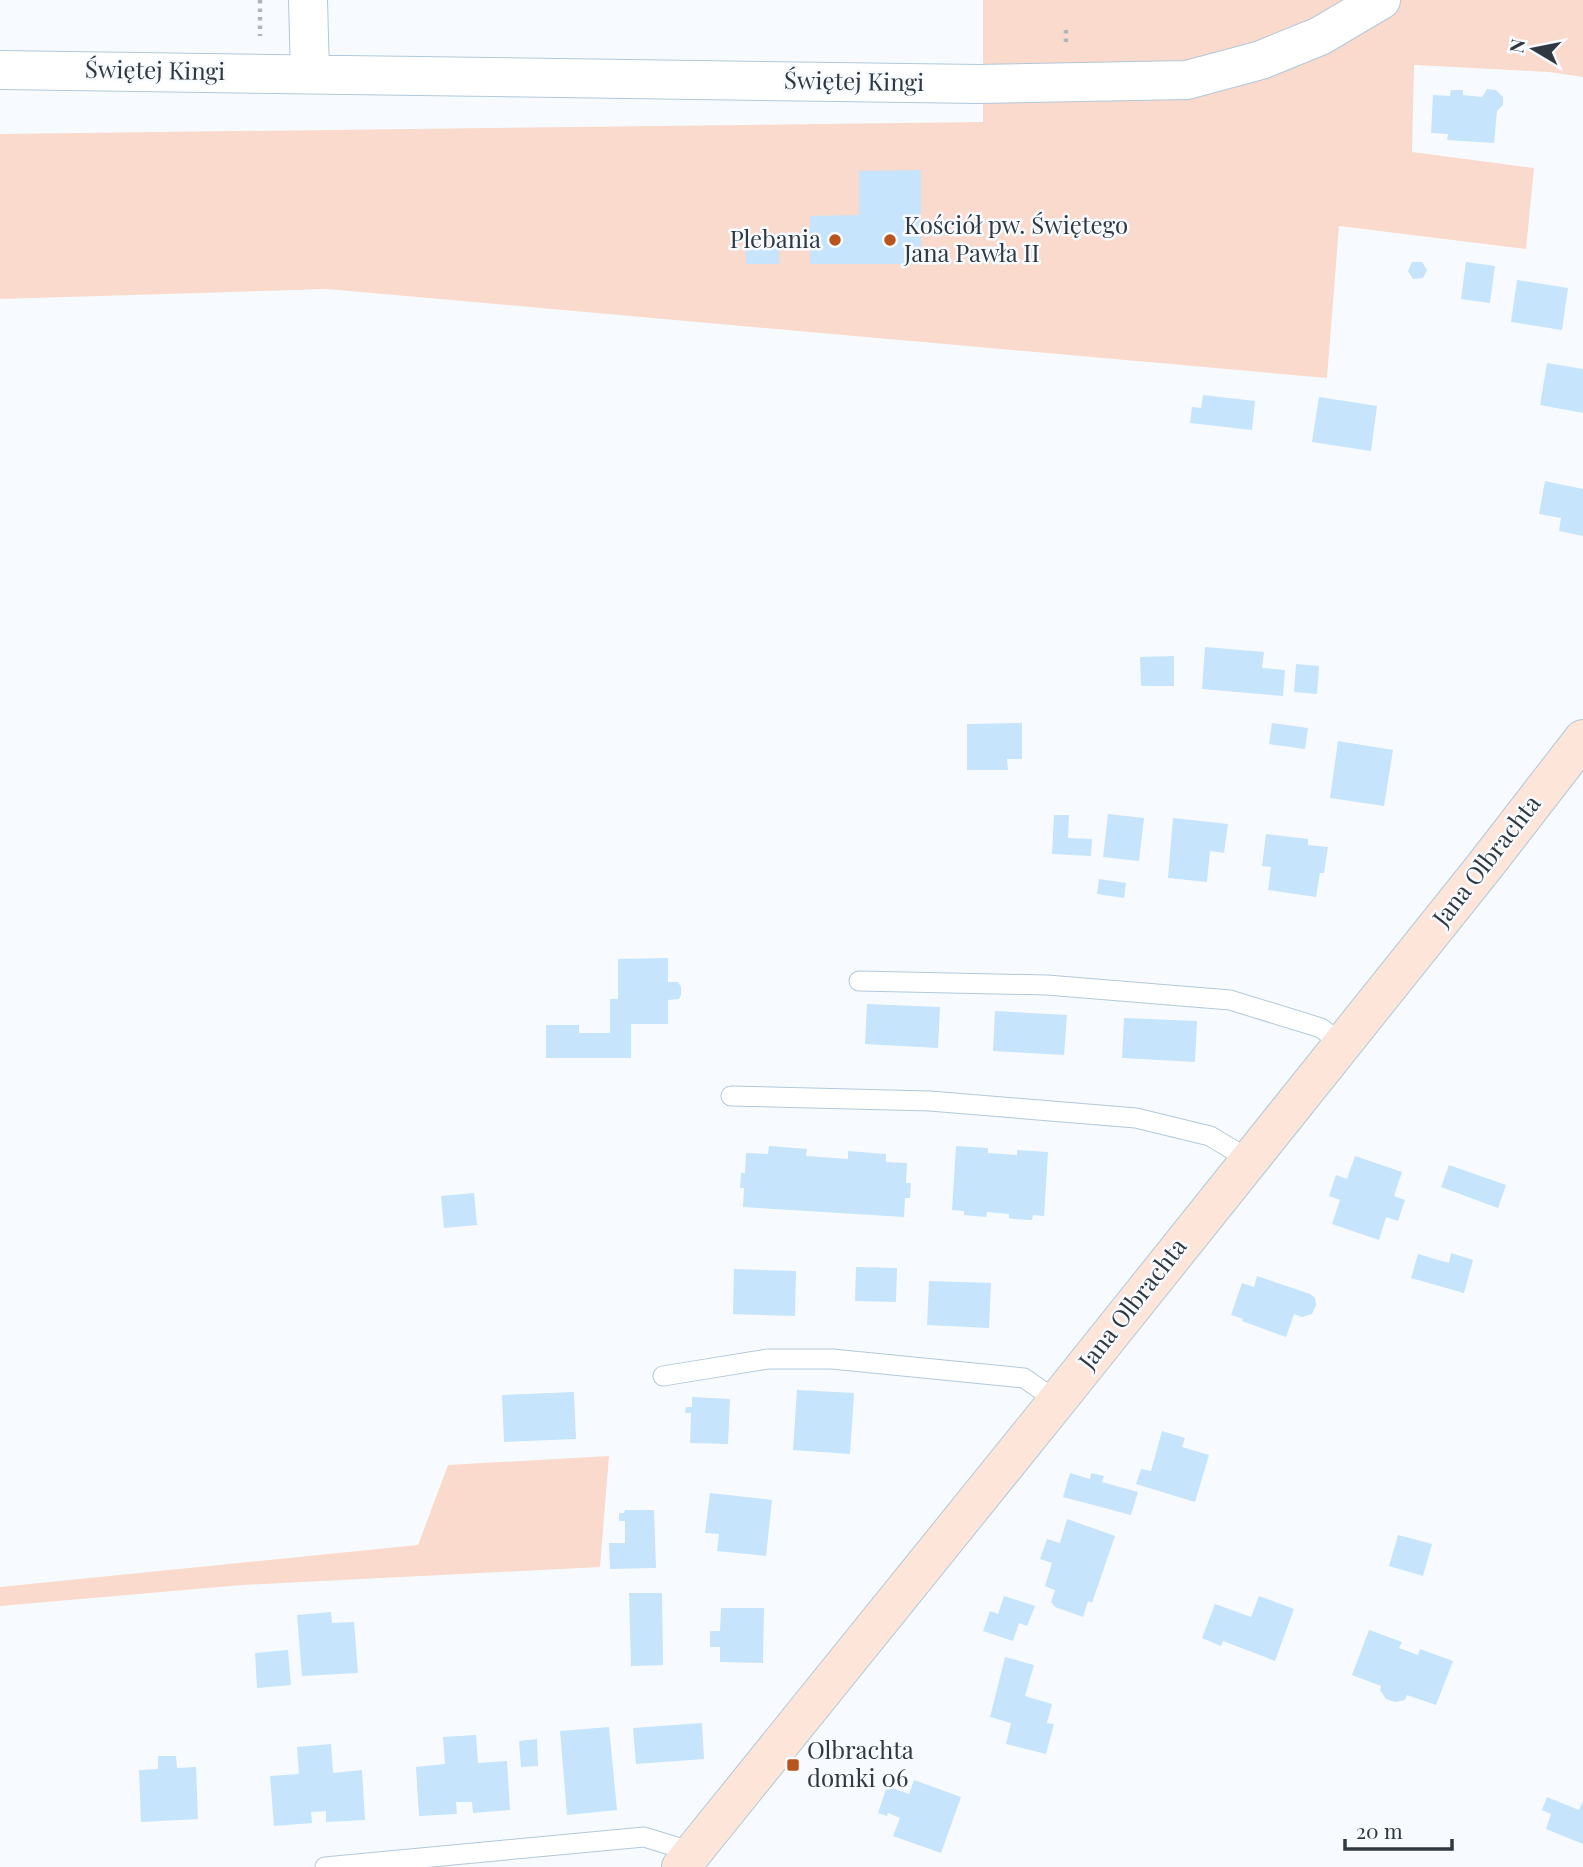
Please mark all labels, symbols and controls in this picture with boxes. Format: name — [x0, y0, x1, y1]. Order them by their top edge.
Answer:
north arrow — [1499, 14, 1569, 84]
text: N — [1502, 37, 1530, 55]
street label: Świętej Kingi — [85, 52, 225, 86]
street label: Świętej Kingi — [784, 63, 924, 97]
place label: Kościół pw. Świętego Jana Pawła II — [903, 208, 1128, 268]
place label: Plebania — [730, 222, 821, 254]
marker: Plebania — [827, 232, 843, 248]
marker: Kościół pw. Świętego Jana Pawła II — [882, 232, 898, 248]
street label: Jana Olbrachta — [1424, 788, 1547, 933]
street label: Jana Olbrachta — [1070, 1231, 1193, 1376]
place label: Olbrachta domki 06 — [807, 1733, 914, 1793]
marker: Olbrachta domki 06 — [785, 1757, 801, 1773]
scale bar — [1345, 1808, 1452, 1852]
text: 20 m — [1356, 1816, 1403, 1844]

